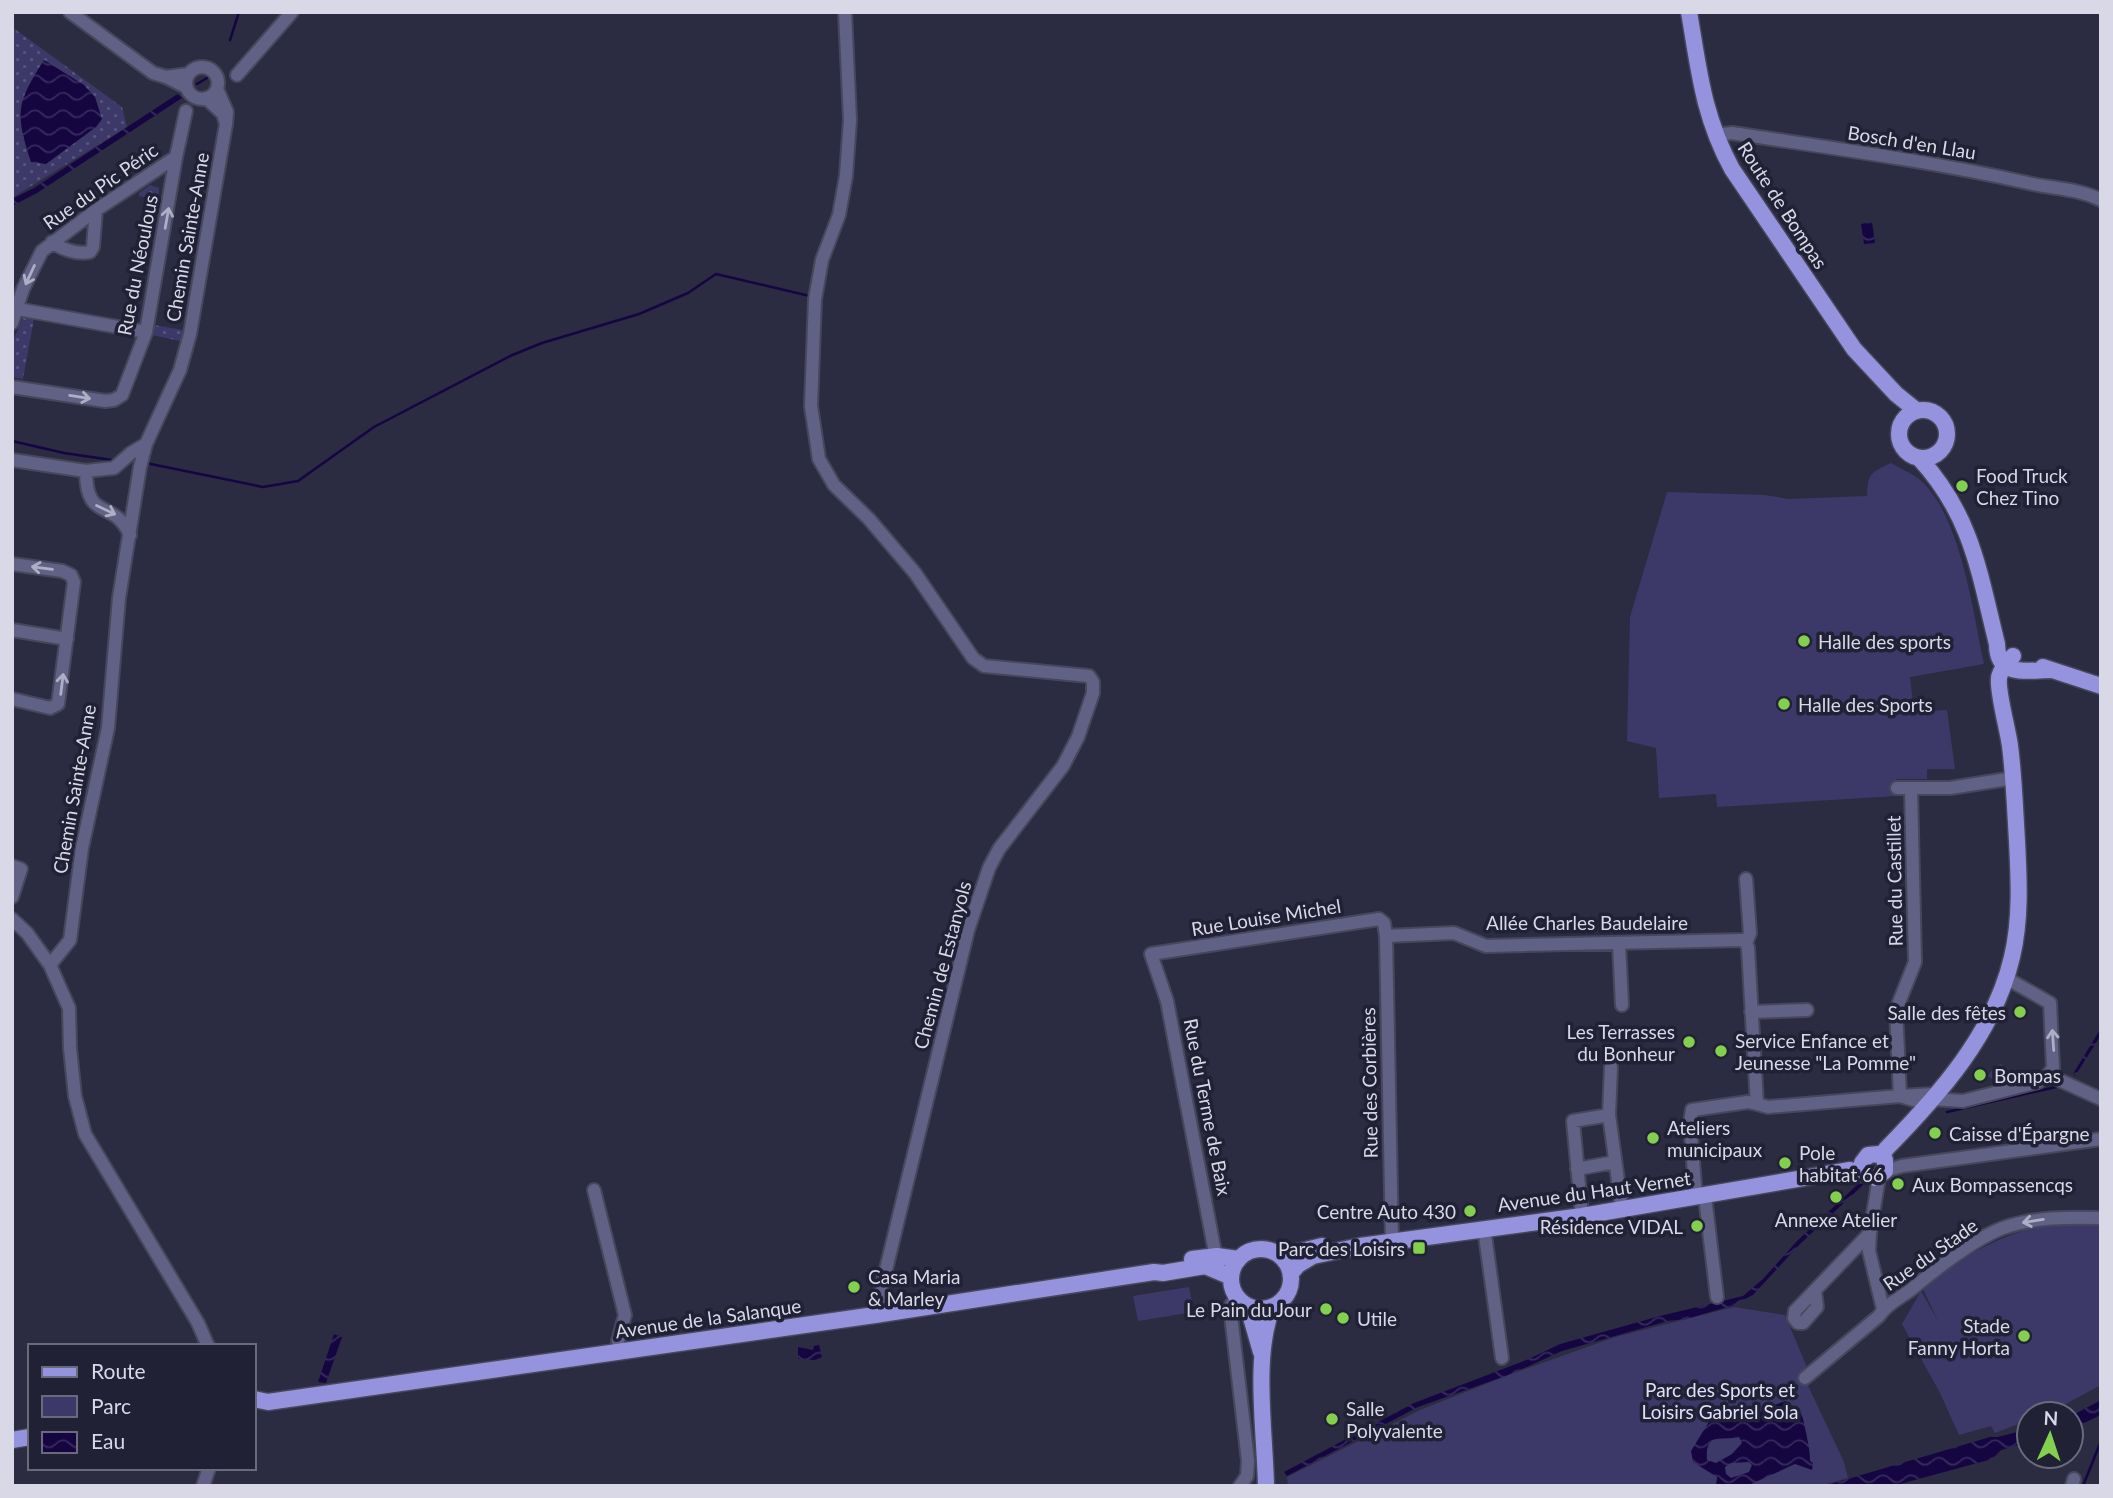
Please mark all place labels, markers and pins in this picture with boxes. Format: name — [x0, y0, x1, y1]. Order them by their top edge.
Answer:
place label: Food Truck Chez Tino — [1976, 464, 2068, 509]
marker: Food Truck Chez Tino — [1954, 478, 1970, 494]
place label: Halle des sports — [1818, 630, 1951, 653]
marker: Halle des sports — [1796, 633, 1812, 649]
place label: Halle des Sports — [1798, 693, 1933, 716]
marker: Halle des Sports — [1776, 696, 1792, 712]
place label: Salle des fêtes — [1887, 1001, 2006, 1024]
marker: Salle des fêtes — [2012, 1004, 2028, 1020]
place label: Les Terrasses du Bonheur — [1567, 1020, 1675, 1065]
place label: Service Enfance et Jeunesse "La Pomme" — [1735, 1029, 1916, 1074]
marker: Les Terrasses du Bonheur — [1681, 1034, 1697, 1050]
marker: Service Enfance et Jeunesse "La Pomme" — [1713, 1043, 1729, 1059]
place label: Bompas — [1994, 1064, 2061, 1087]
marker: Bompas — [1972, 1067, 1988, 1083]
place label: Ateliers municipaux — [1667, 1116, 1763, 1161]
place label: Caisse d'Épargne — [1949, 1122, 2090, 1145]
marker: Caisse d'Épargne — [1927, 1125, 1943, 1141]
marker: Ateliers municipaux — [1645, 1130, 1661, 1146]
place label: Pole habitat 66 — [1799, 1141, 1884, 1186]
marker: Pole habitat 66 — [1777, 1155, 1793, 1171]
place label: Aux Bompassencqs — [1912, 1173, 2073, 1196]
marker: Aux Bompassencqs — [1890, 1176, 1906, 1192]
marker: Annexe Atelier — [1828, 1189, 1844, 1205]
place label: Centre Auto 430 — [1317, 1200, 1456, 1223]
marker: Centre Auto 430 — [1462, 1203, 1478, 1219]
place label: Annexe Atelier — [1775, 1208, 1897, 1231]
place label: Résidence VIDAL — [1540, 1215, 1683, 1238]
marker: Résidence VIDAL — [1689, 1218, 1705, 1234]
place label: Parc des Loisirs — [1278, 1237, 1405, 1260]
marker: Parc des Loisirs — [1411, 1240, 1427, 1256]
place label: Casa Maria & Marley — [868, 1265, 960, 1310]
marker: Casa Maria & Marley — [846, 1279, 862, 1295]
place label: Le Pain du Jour — [1186, 1298, 1312, 1321]
marker: Le Pain du Jour — [1318, 1301, 1334, 1317]
place label: Utile — [1357, 1307, 1397, 1330]
marker: Utile — [1335, 1310, 1351, 1326]
place label: Stade Fanny Horta — [1908, 1314, 2010, 1359]
marker: Stade Fanny Horta — [2016, 1328, 2032, 1344]
place label: Salle Polyvalente — [1346, 1397, 1443, 1442]
marker: Salle Polyvalente — [1324, 1411, 1340, 1427]

